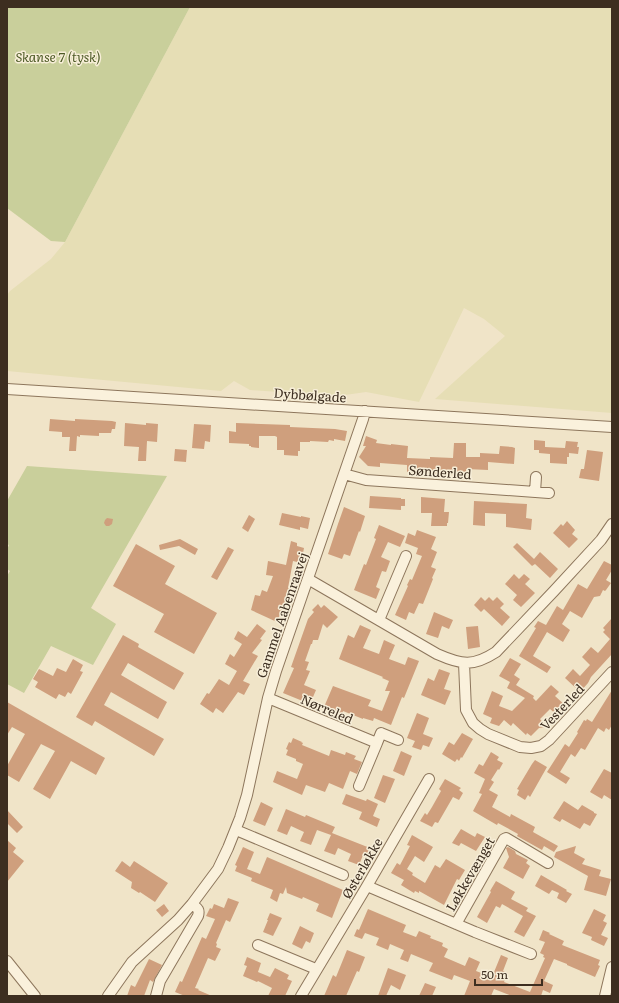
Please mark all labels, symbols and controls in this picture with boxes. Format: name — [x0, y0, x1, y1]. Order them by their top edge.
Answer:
park label: Skanse 7 (tysk) — [15, 47, 101, 66]
street label: Dybbølgade — [273, 382, 347, 407]
street label: Sønderled — [408, 460, 472, 483]
street label: Gammel Aabenraavej — [251, 549, 312, 680]
street label: Vesterled — [535, 679, 588, 734]
street label: Nørreled — [298, 689, 356, 728]
street label: Løkkevænget — [441, 832, 499, 915]
street label: Østerløkke — [336, 834, 387, 902]
scale bar — [475, 961, 542, 987]
text: 50 m — [481, 965, 508, 983]

